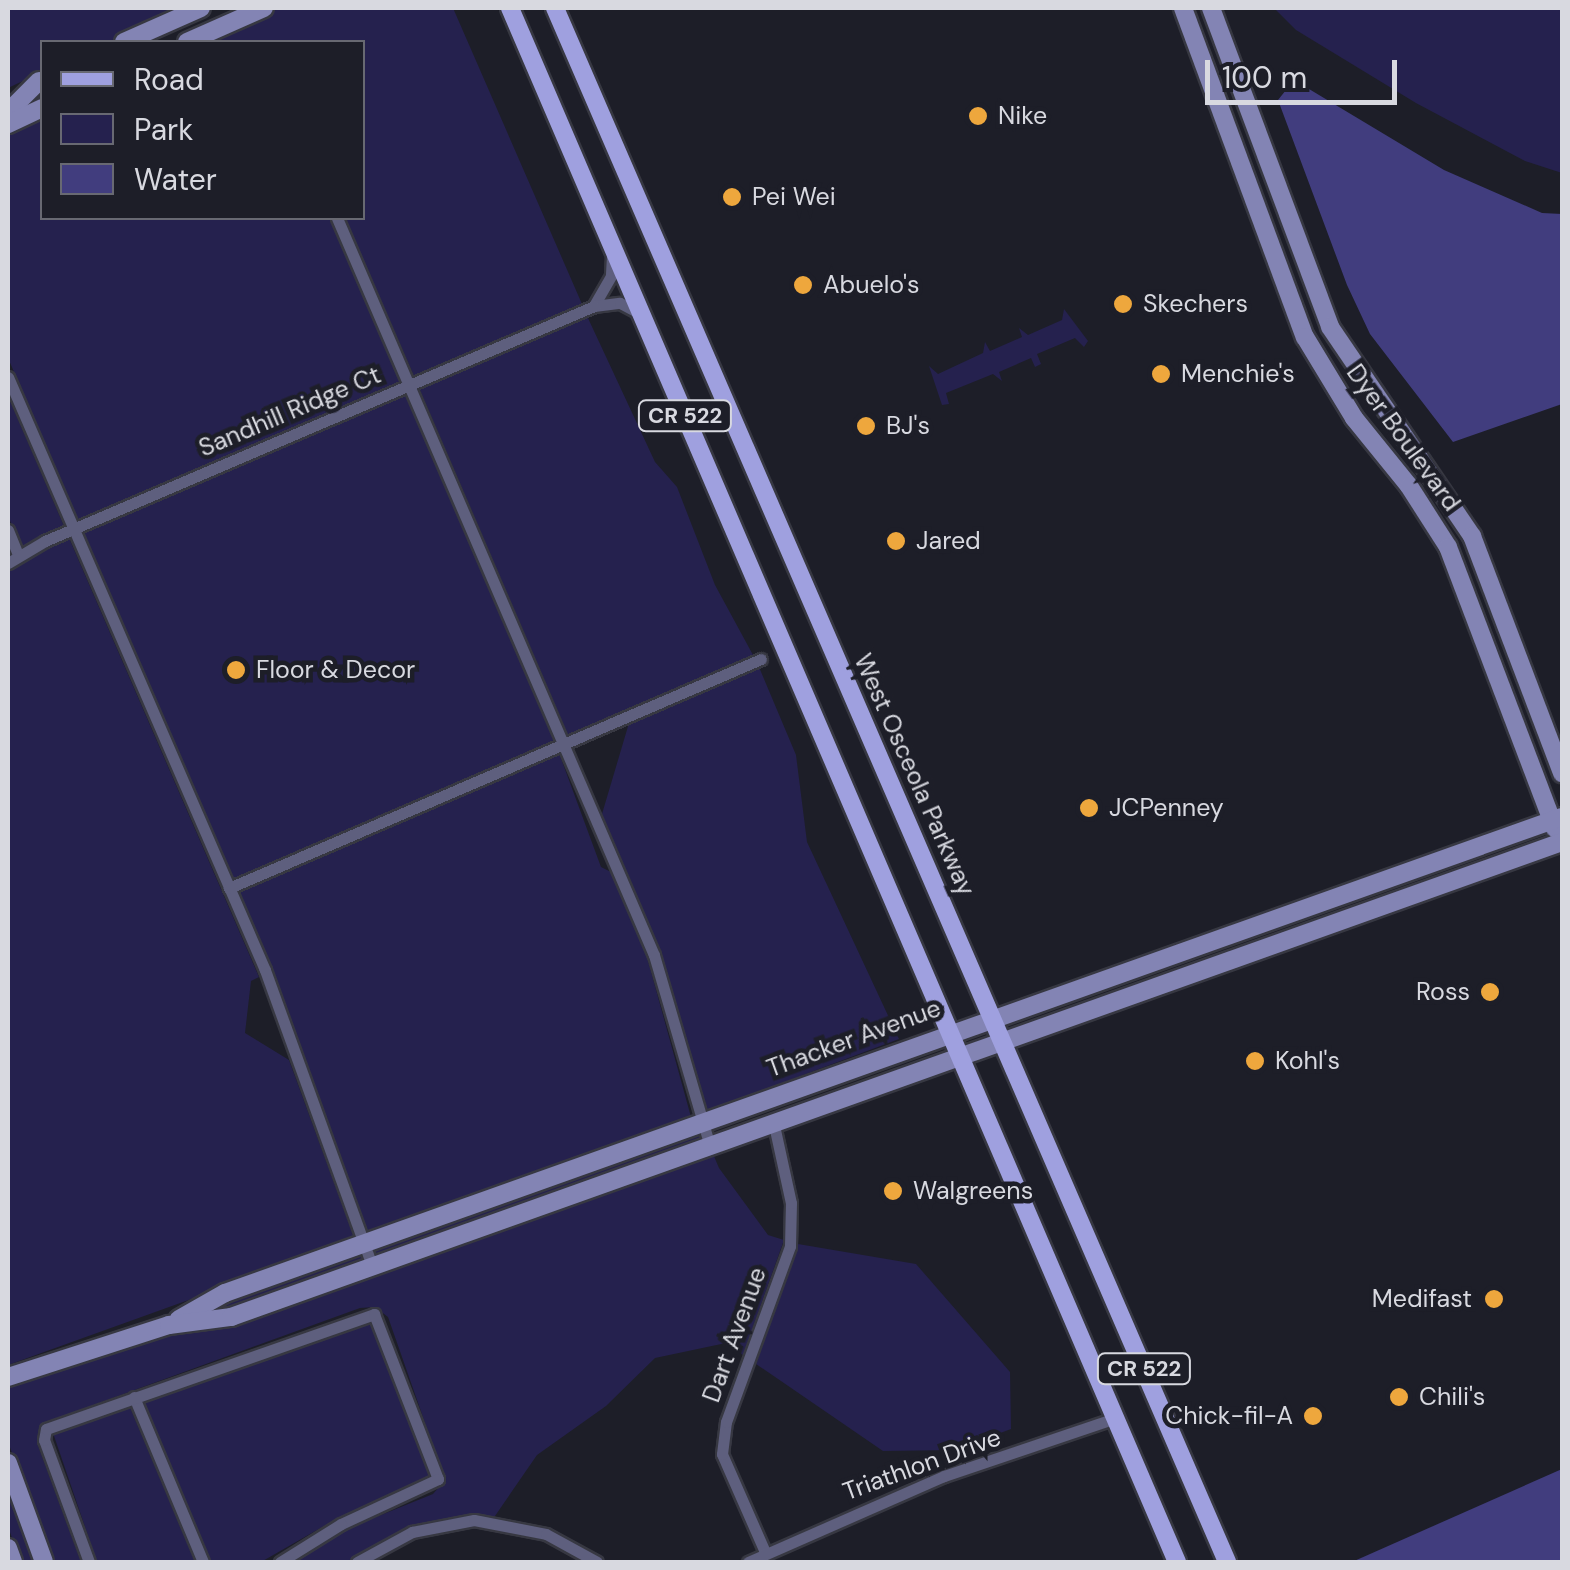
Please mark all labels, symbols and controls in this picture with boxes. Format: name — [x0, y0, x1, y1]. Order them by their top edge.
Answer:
legend — [40, 40, 365, 220]
scale bar — [1210, 40, 1402, 102]
text: 100 m — [1222, 58, 1307, 97]
text: Road — [134, 60, 204, 99]
place label: Nike — [998, 101, 1047, 131]
marker: Nike — [967, 105, 989, 127]
text: Park — [134, 110, 193, 149]
text: Water — [134, 160, 217, 199]
place label: Pei Wei — [752, 182, 836, 212]
marker: Pei Wei — [721, 186, 743, 208]
place label: Abuelo's — [823, 270, 920, 300]
marker: Abuelo's — [792, 274, 814, 296]
place label: Skechers — [1143, 289, 1248, 319]
marker: Skechers — [1112, 293, 1134, 315]
place label: Menchie's — [1181, 359, 1295, 389]
street label: Dyer Boulevard — [1340, 359, 1466, 517]
street label: Sandhill Ridge Ct — [194, 360, 386, 464]
marker: Menchie's — [1150, 363, 1172, 385]
road number: CR 522 — [638, 399, 732, 433]
place label: BJ's — [886, 411, 930, 441]
marker: BJ's — [855, 415, 877, 437]
place label: Jared — [916, 526, 981, 556]
marker: Jared — [885, 530, 907, 552]
street label: West Osceola Parkway — [847, 649, 981, 901]
place label: Floor & Decor — [256, 655, 415, 685]
marker: Floor & Decor — [225, 659, 247, 681]
place label: JCPenney — [1109, 793, 1224, 823]
marker: JCPenney — [1078, 797, 1100, 819]
place label: Ross — [1416, 977, 1470, 1007]
marker: Ross — [1479, 981, 1501, 1003]
street label: Thacker Avenue — [763, 994, 945, 1084]
place label: Kohl's — [1275, 1046, 1340, 1076]
marker: Kohl's — [1244, 1050, 1266, 1072]
place label: Walgreens — [913, 1176, 1033, 1206]
marker: Walgreens — [882, 1180, 904, 1202]
street label: Dart Avenue — [697, 1263, 773, 1407]
place label: Medifast — [1372, 1284, 1472, 1314]
marker: Medifast — [1481, 1286, 1507, 1312]
road number: CR 522 — [1096, 1352, 1192, 1386]
place label: Chili's — [1419, 1382, 1485, 1412]
marker: Chili's — [1388, 1386, 1410, 1408]
place label: Chick-fil-A — [1165, 1401, 1293, 1431]
marker: Chick-fil-A — [1302, 1405, 1324, 1427]
street label: Triathlon Drive — [839, 1423, 1005, 1507]

